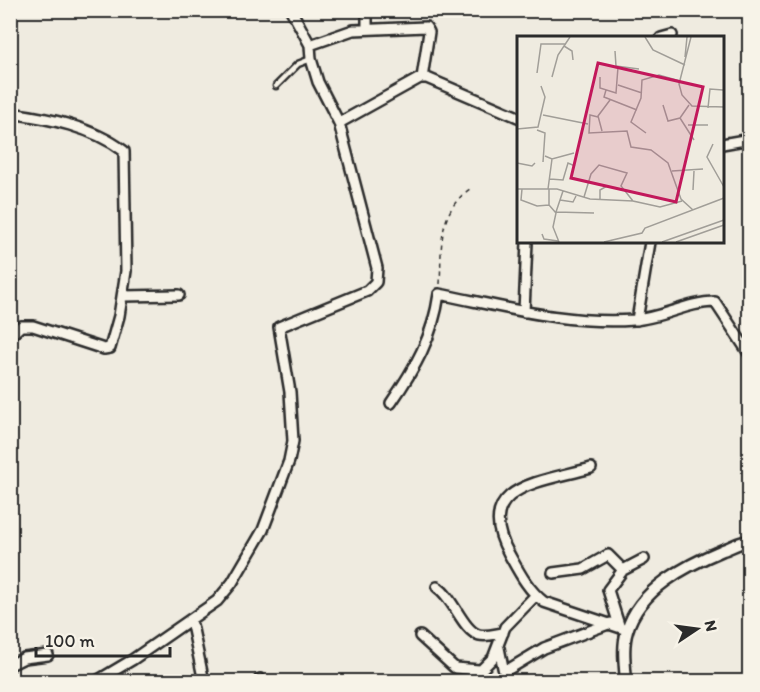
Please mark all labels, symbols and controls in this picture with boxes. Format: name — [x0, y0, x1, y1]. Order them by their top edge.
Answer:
inset map — [517, 36, 724, 243]
north arrow — [667, 599, 727, 659]
text: N — [701, 618, 722, 633]
scale bar — [36, 620, 170, 658]
text: 100 m — [45, 630, 95, 652]

